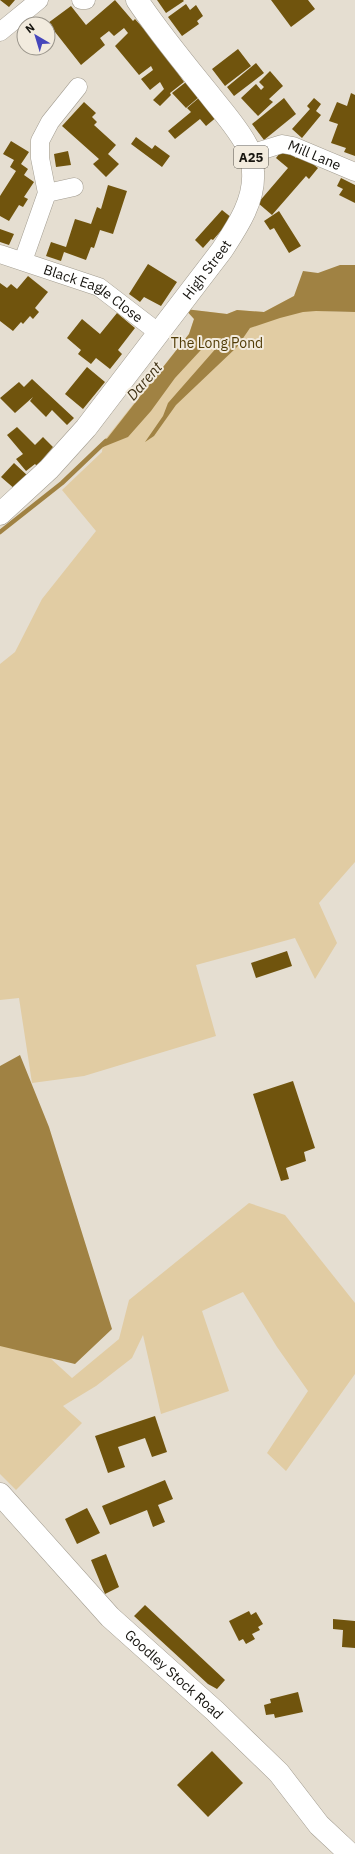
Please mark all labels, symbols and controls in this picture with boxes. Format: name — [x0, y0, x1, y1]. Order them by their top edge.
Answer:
north arrow — [16, 16, 56, 56]
text: N — [22, 20, 37, 36]
street label: Mill Lane — [285, 136, 344, 174]
road number: A25 — [234, 146, 268, 168]
street label: High Street — [178, 236, 235, 303]
street label: Black Eagle Close — [41, 260, 147, 327]
park label: The Long Pond — [171, 334, 263, 352]
water label: Darent — [122, 357, 167, 404]
street label: Goodley Stock Road — [121, 1626, 227, 1723]

